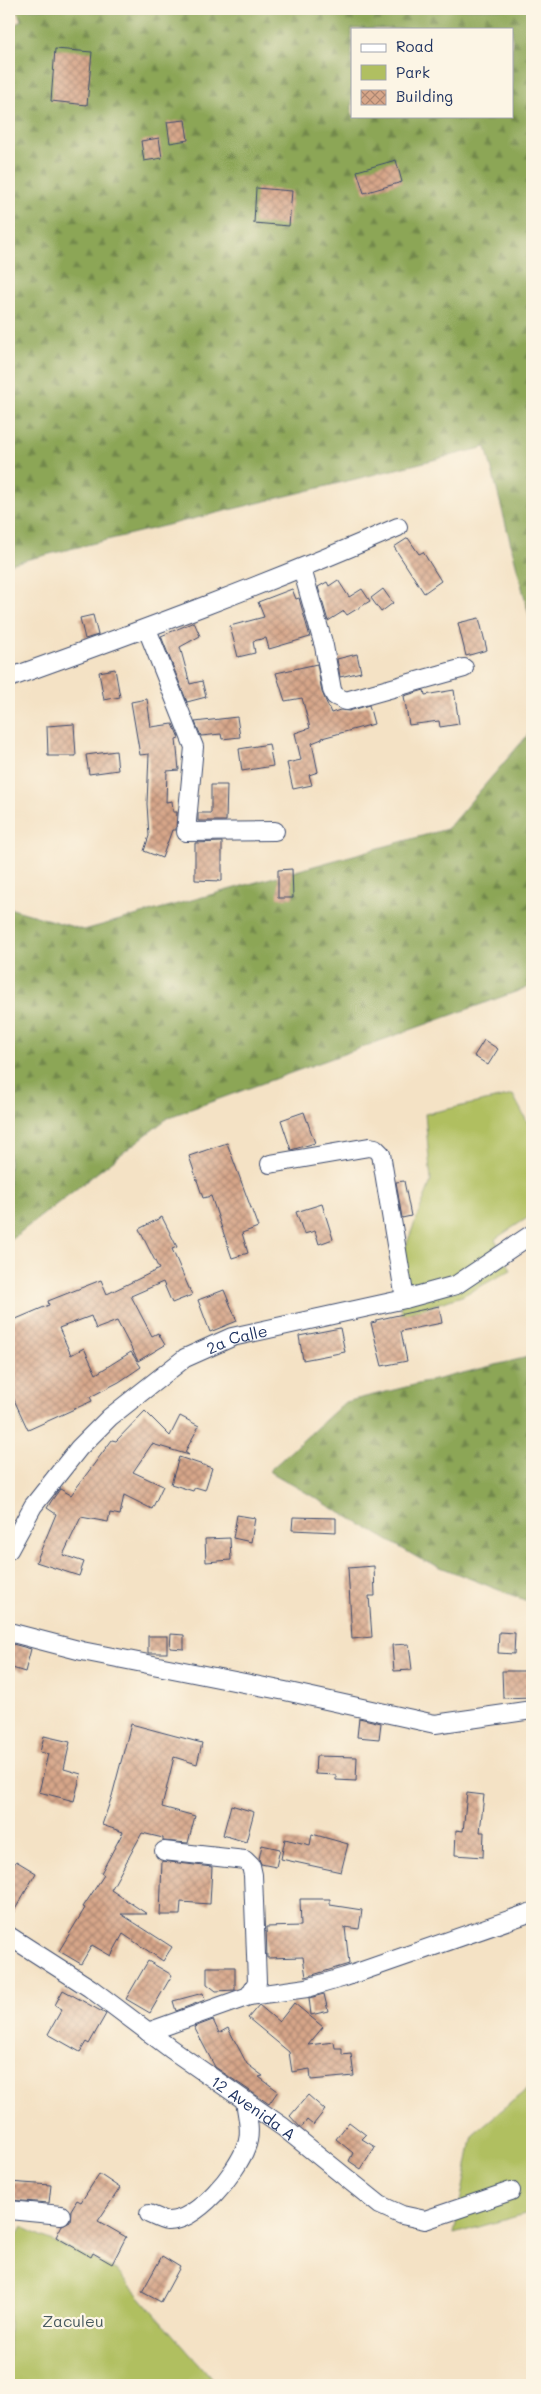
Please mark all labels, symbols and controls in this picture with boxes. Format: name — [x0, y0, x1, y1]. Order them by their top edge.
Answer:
legend — [351, 28, 514, 118]
text: Road — [396, 36, 433, 56]
text: Park — [396, 62, 430, 82]
text: Building — [396, 86, 453, 106]
street label: 2a Calle — [203, 1319, 269, 1358]
street label: 12 Avenida A — [207, 2070, 301, 2144]
park label: Zaculeu — [42, 2310, 104, 2331]

